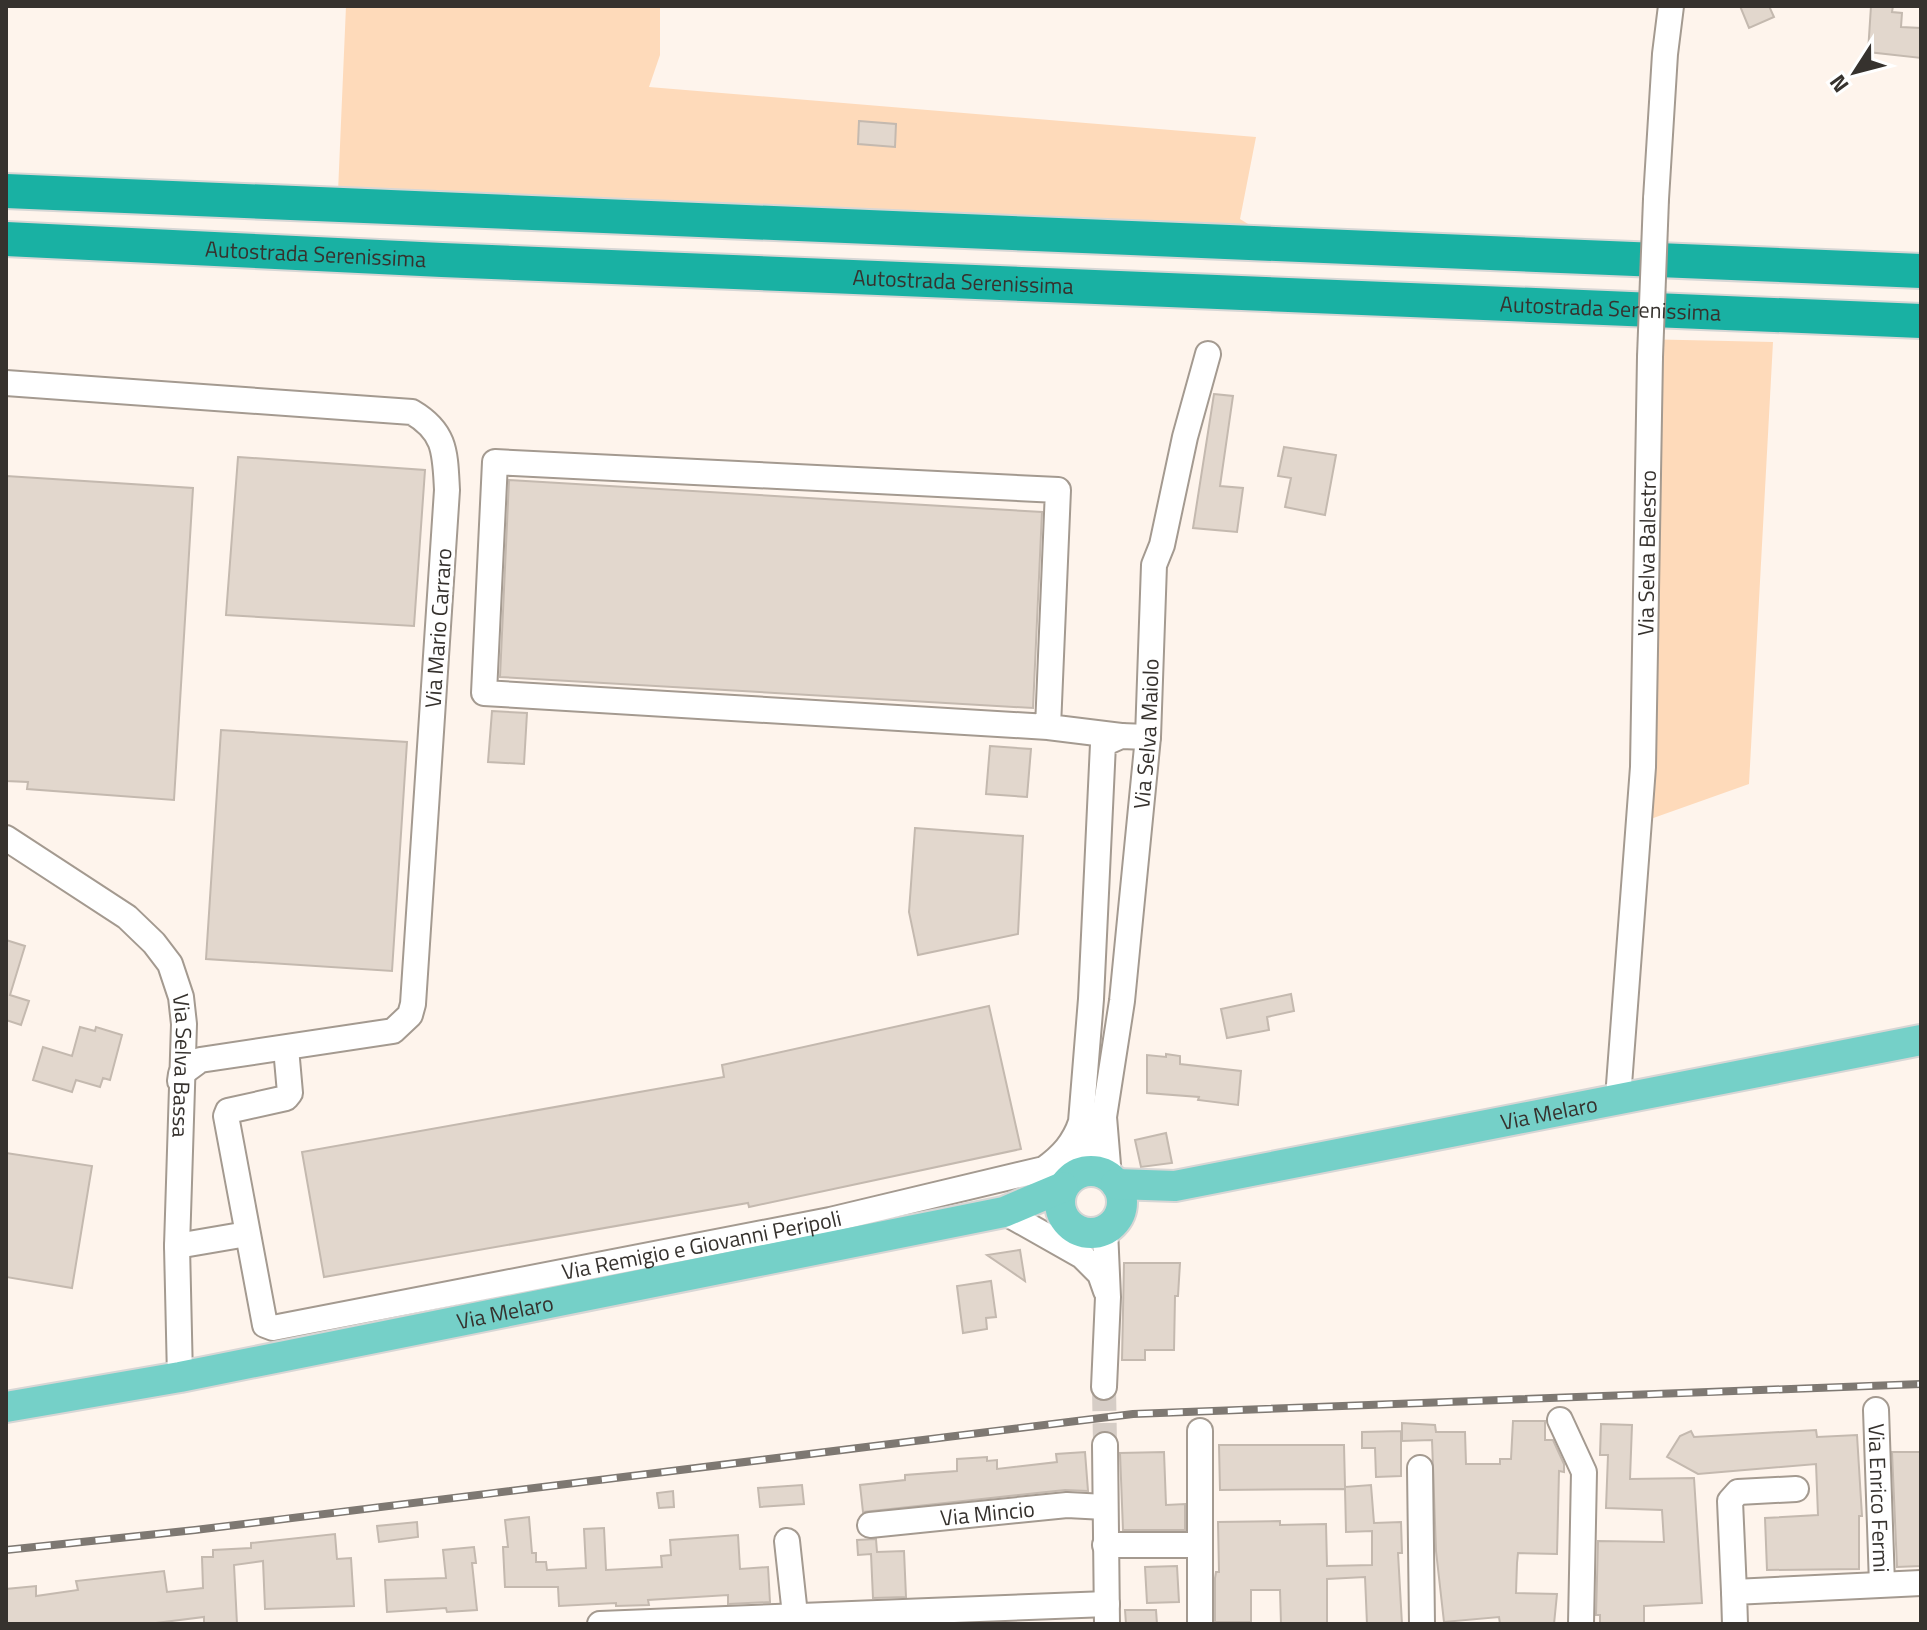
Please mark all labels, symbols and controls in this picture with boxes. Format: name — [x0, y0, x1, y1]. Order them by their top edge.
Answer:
north arrow — [1815, 32, 1895, 112]
text: N — [1821, 68, 1857, 100]
street label: Autostrada Serenissima — [204, 232, 427, 276]
street label: Autostrada Serenissima — [852, 260, 1074, 303]
street label: Autostrada Serenissima — [1499, 287, 1722, 330]
street label: Via Selva Balestro — [1628, 470, 1665, 636]
street label: Via Mario Carraro — [415, 547, 461, 709]
street label: Via Selva Maiolo — [1124, 658, 1168, 811]
street label: Via Selva Bassa — [163, 992, 201, 1138]
street label: Via Melaro — [1497, 1087, 1600, 1139]
street label: Via Remigio e Giovanni Peripoli — [559, 1201, 845, 1289]
street label: Via Melaro — [454, 1286, 556, 1338]
street label: Via Enrico Fermi — [1859, 1423, 1899, 1573]
street label: Via Mincio — [939, 1491, 1036, 1535]

